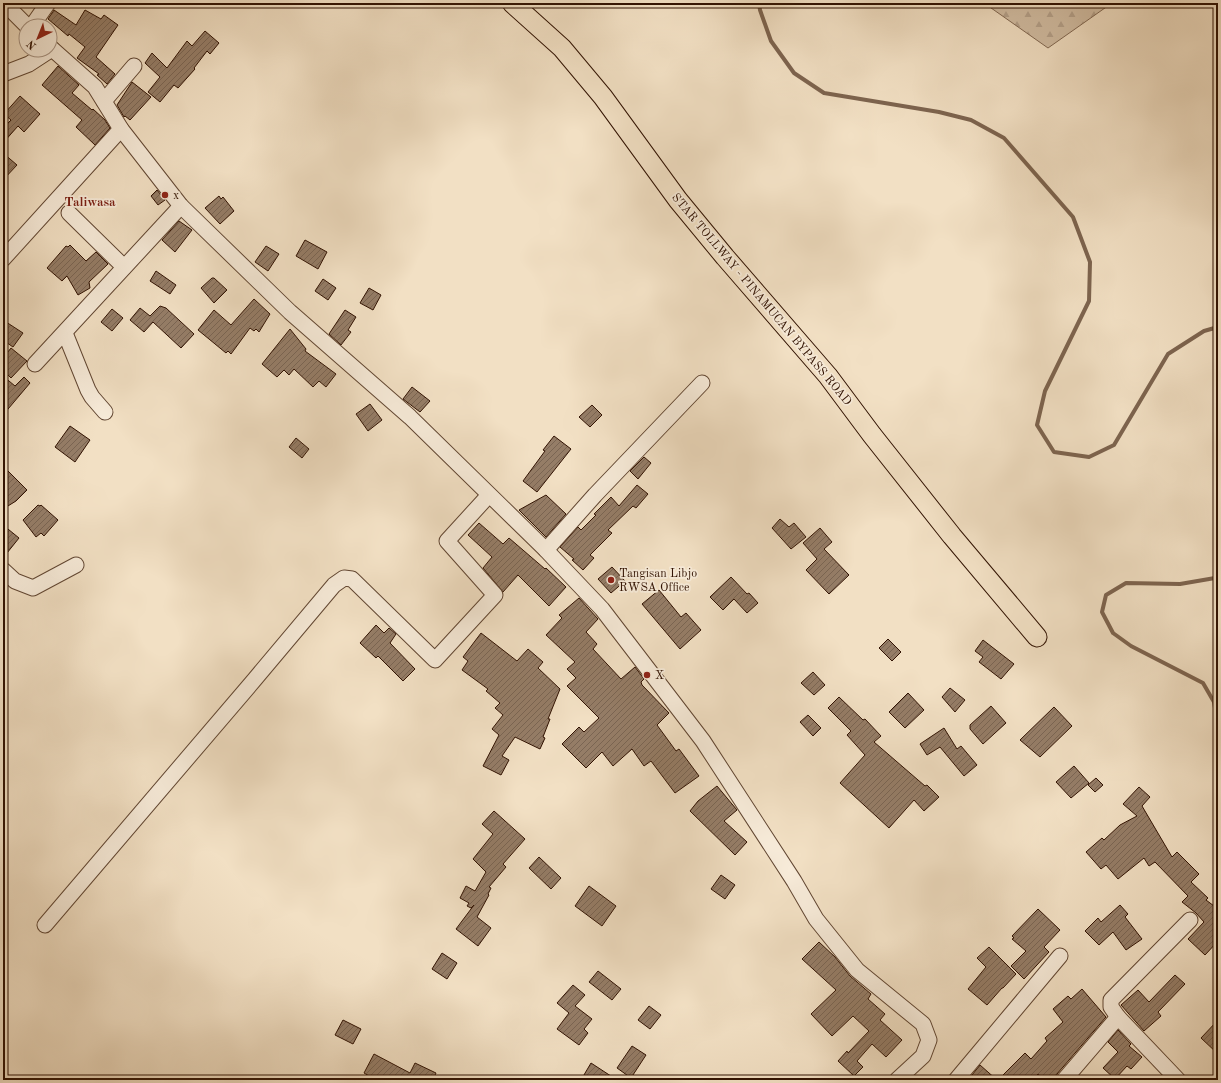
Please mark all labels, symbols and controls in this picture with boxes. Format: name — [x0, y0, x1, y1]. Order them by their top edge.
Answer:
north arrow — [18, 18, 58, 58]
text: N — [25, 37, 39, 51]
marker: x — [160, 190, 170, 200]
place label: x — [173, 190, 179, 202]
street label: STAR TOLLWAY - PINAMUCAN BYPASS ROAD — [669, 191, 853, 408]
district label: Taliwasa — [64, 196, 116, 209]
place label: Tangisan Libjo RWSA Office — [619, 568, 697, 594]
marker: Tangisan Libjo RWSA Office — [606, 575, 616, 585]
marker: X — [642, 670, 652, 680]
place label: X — [655, 670, 664, 682]

